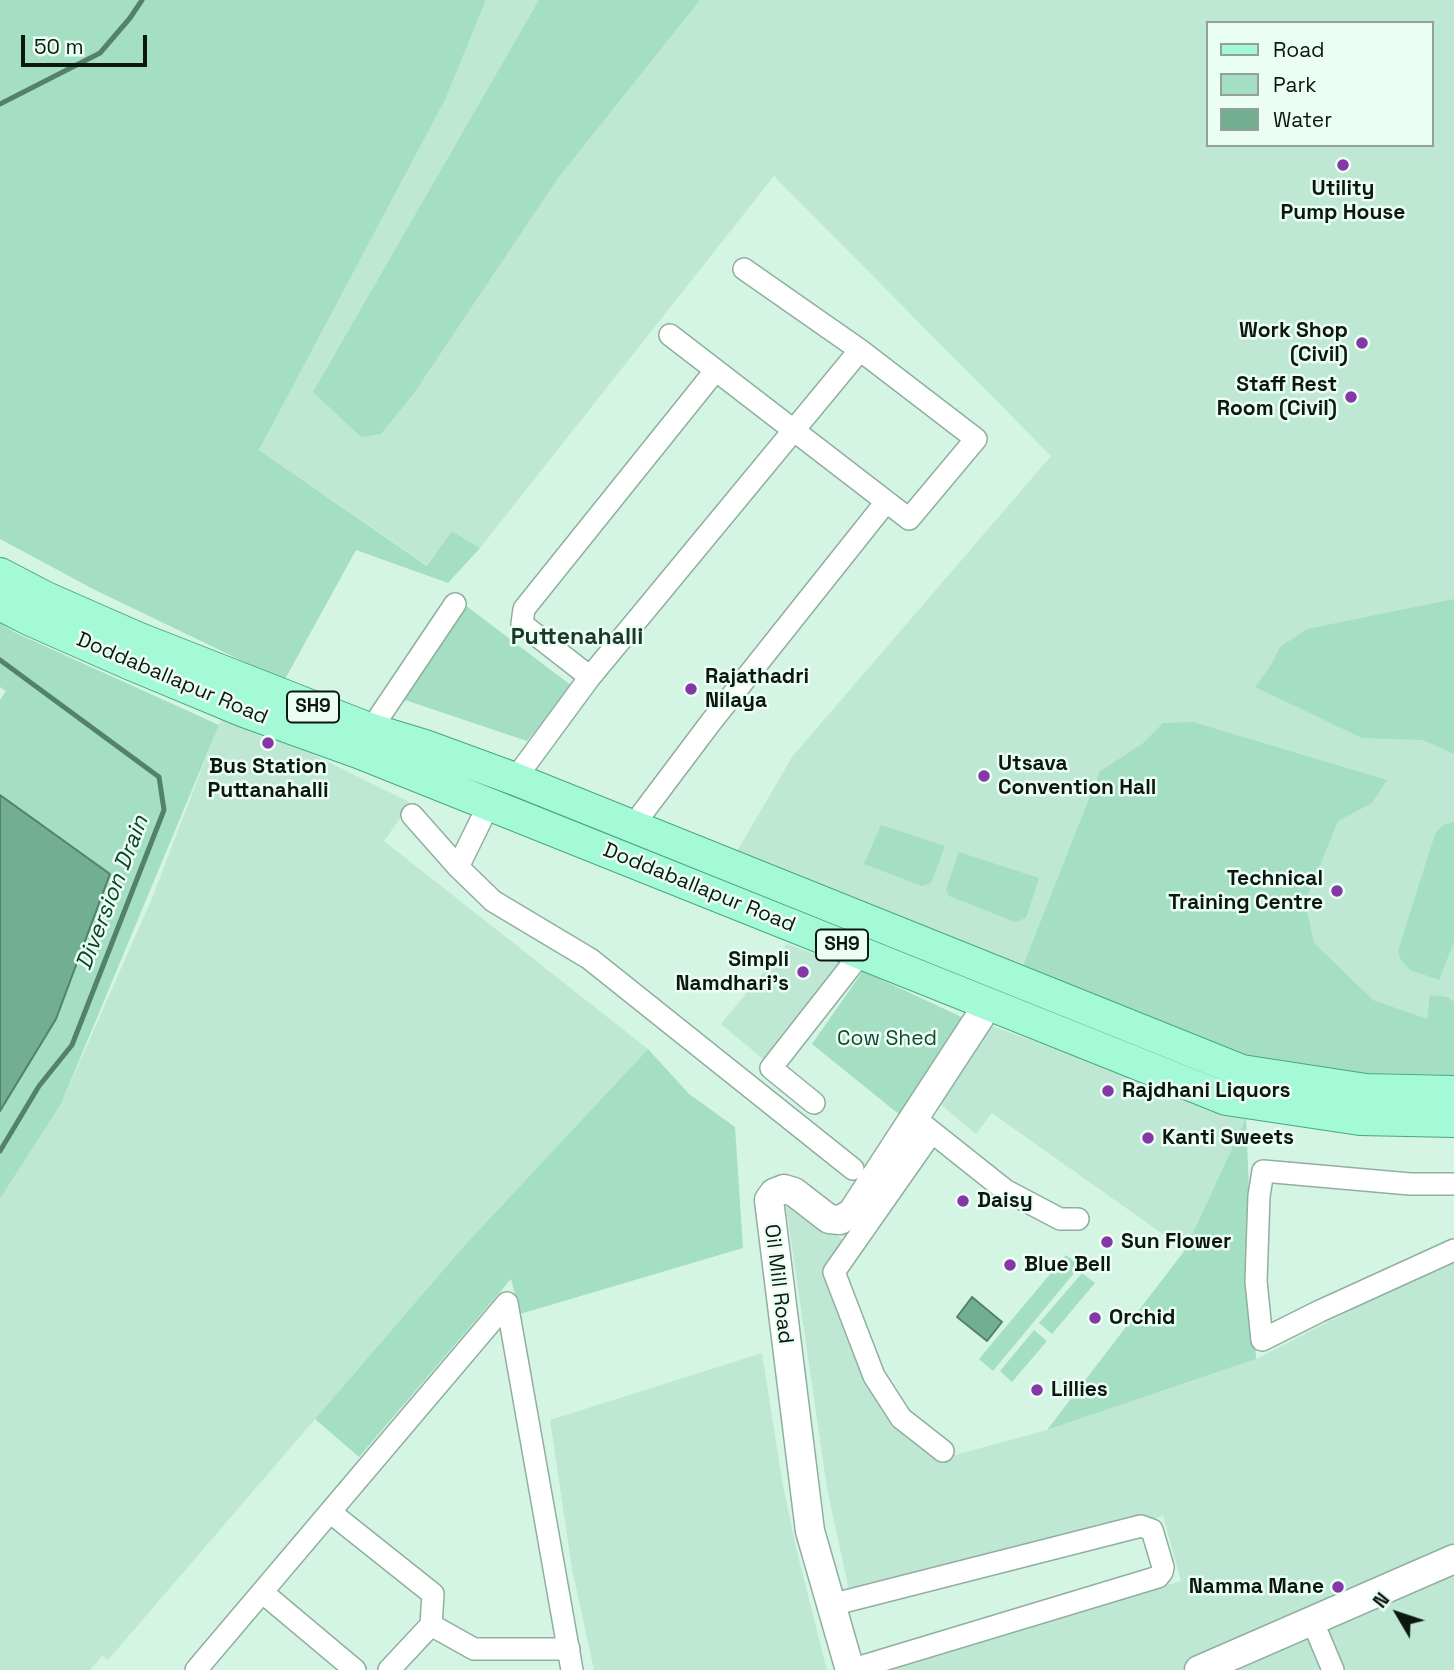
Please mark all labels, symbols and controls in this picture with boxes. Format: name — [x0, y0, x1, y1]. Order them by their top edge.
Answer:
scale bar — [24, 21, 150, 65]
legend — [1206, 21, 1433, 147]
text: 50 m — [34, 33, 84, 60]
text: Road — [1273, 36, 1325, 63]
text: Park — [1273, 71, 1317, 98]
text: Water — [1273, 106, 1332, 133]
marker: Utility Pump House — [1335, 157, 1351, 173]
place label: Utility Pump House — [1281, 176, 1405, 226]
place label: Work Shop (Civil) — [1239, 318, 1348, 368]
marker: Work Shop (Civil) — [1354, 335, 1370, 351]
place label: Staff Rest Room (Civil) — [1217, 372, 1337, 422]
marker: Staff Rest Room (Civil) — [1343, 389, 1359, 405]
district label: Puttenahalli — [511, 624, 643, 652]
street label: Doddaballapur Road — [73, 627, 271, 731]
place label: Rajathadri Nilaya — [705, 664, 809, 714]
marker: Rajathadri Nilaya — [683, 681, 699, 697]
road number: SH9 — [287, 692, 339, 722]
marker: Bus Station Puttanahalli — [260, 735, 276, 751]
place label: Utsava Convention Hall — [998, 751, 1156, 801]
place label: Bus Station Puttanahalli — [207, 754, 329, 804]
marker: Utsava Convention Hall — [976, 768, 992, 784]
water label: Diversion Drain — [71, 812, 155, 974]
street label: Doddaballapur Road — [599, 838, 799, 938]
place label: Technical Training Centre — [1168, 866, 1323, 916]
marker: Technical Training Centre — [1329, 883, 1345, 899]
road number: SH9 — [816, 930, 868, 960]
place label: Simpli Namdhari's — [676, 947, 789, 997]
marker: Simpli Namdhari's — [795, 964, 811, 980]
park label: Cow Shed — [837, 1026, 937, 1052]
place label: Rajdhani Liquors — [1122, 1078, 1291, 1104]
marker: Rajdhani Liquors — [1100, 1083, 1116, 1099]
place label: Kanti Sweets — [1162, 1125, 1294, 1151]
marker: Kanti Sweets — [1140, 1130, 1156, 1146]
place label: Daisy — [977, 1188, 1033, 1214]
marker: Daisy — [955, 1193, 971, 1209]
street label: Oil Mill Road — [758, 1223, 798, 1345]
place label: Sun Flower — [1121, 1229, 1231, 1255]
marker: Sun Flower — [1099, 1234, 1115, 1250]
place label: Blue Bell — [1024, 1252, 1111, 1278]
marker: Blue Bell — [1002, 1257, 1018, 1273]
place label: Orchid — [1109, 1305, 1175, 1331]
marker: Orchid — [1087, 1310, 1103, 1326]
place label: Lillies — [1051, 1377, 1108, 1403]
marker: Lillies — [1029, 1382, 1045, 1398]
place label: Namma Mane — [1189, 1574, 1324, 1600]
marker: Namma Mane — [1330, 1579, 1346, 1595]
north arrow — [1363, 1579, 1433, 1649]
text: N — [1368, 1588, 1395, 1613]

